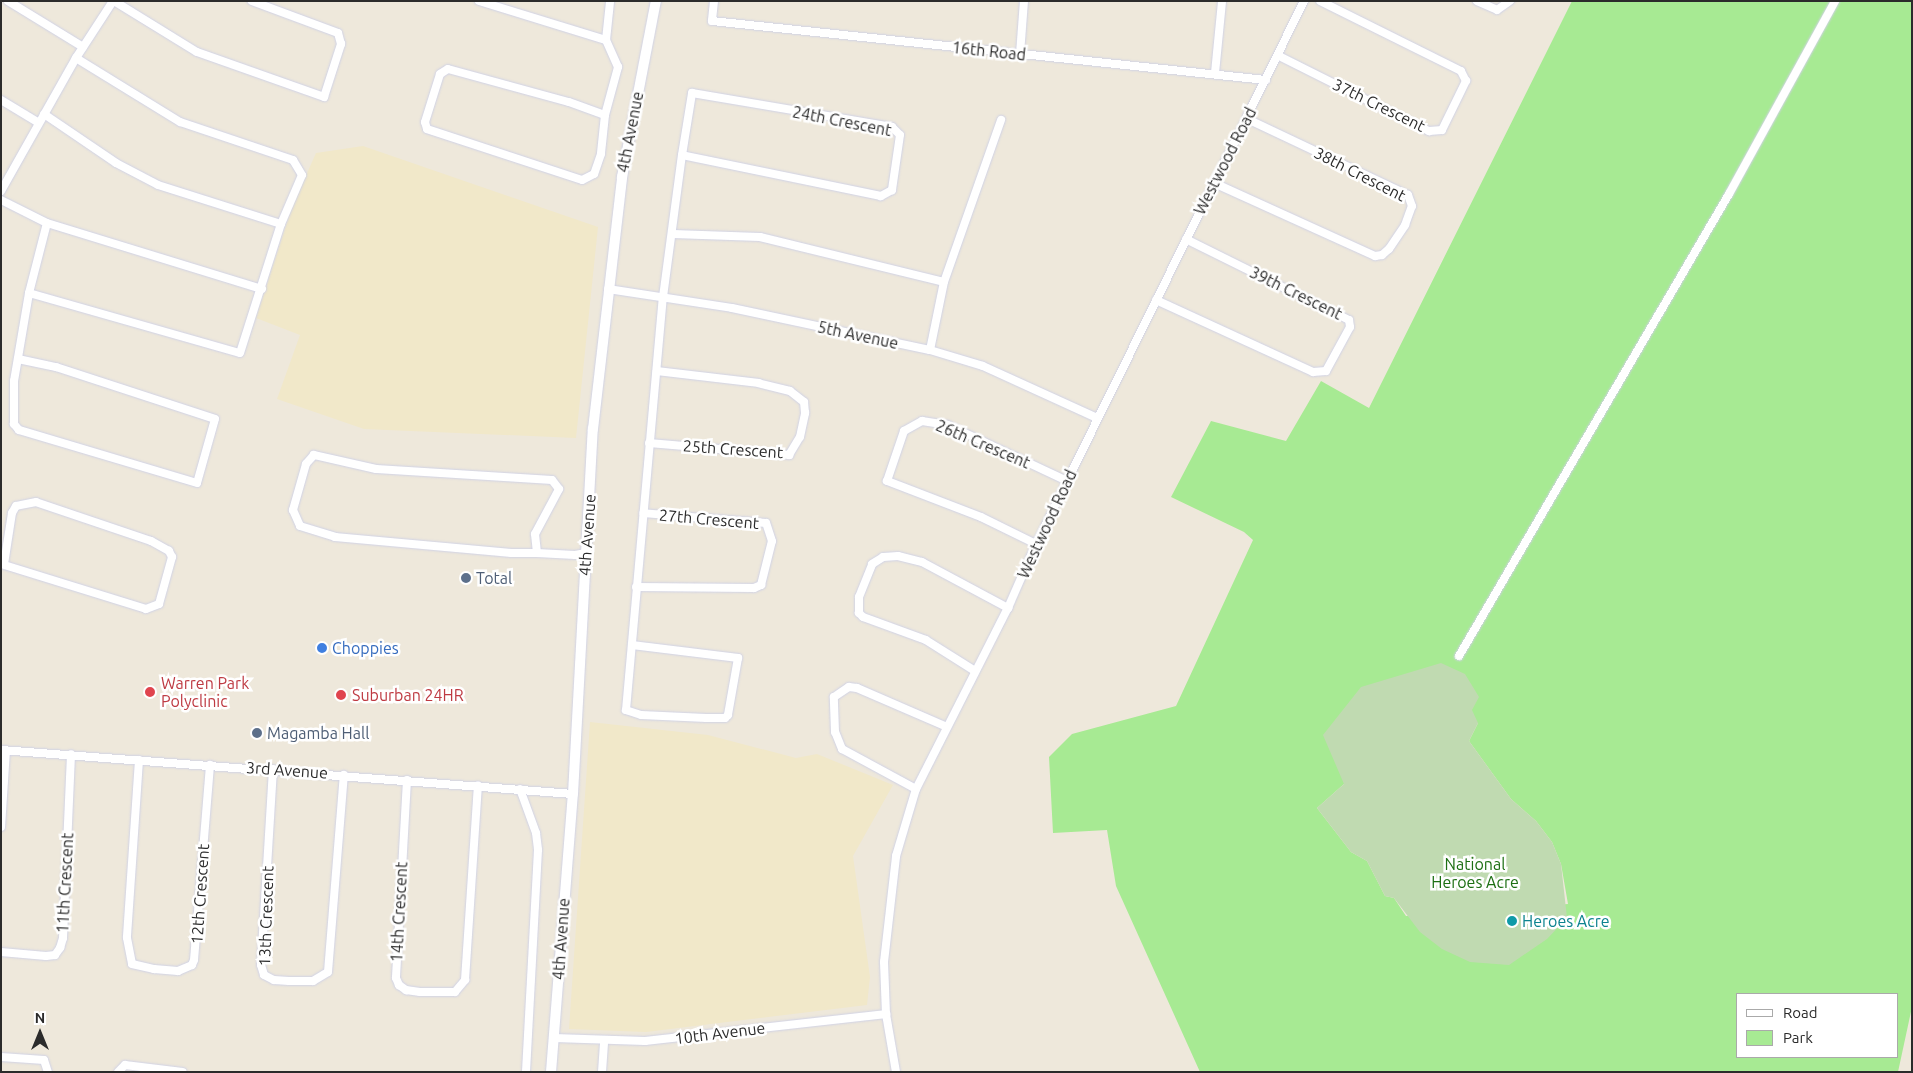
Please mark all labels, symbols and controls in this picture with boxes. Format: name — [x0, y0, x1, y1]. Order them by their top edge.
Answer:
street label: 16th Road — [951, 38, 1027, 64]
street label: 37th Crescent — [1330, 74, 1428, 136]
street label: 4th Avenue — [613, 90, 647, 174]
street label: 24th Crescent — [791, 102, 893, 140]
street label: Westwood Road — [1190, 104, 1260, 218]
street label: 38th Crescent — [1311, 143, 1409, 205]
street label: 39th Crescent — [1247, 262, 1345, 324]
street label: 5th Avenue — [816, 317, 900, 353]
street label: 26th Crescent — [933, 416, 1033, 472]
street label: 25th Crescent — [682, 436, 784, 462]
street label: Westwood Road — [1013, 467, 1081, 581]
street label: 4th Avenue — [575, 493, 599, 577]
street label: 27th Crescent — [658, 505, 760, 533]
place label: Total — [476, 568, 512, 588]
marker: Total — [460, 572, 472, 584]
place label: Choppies — [332, 638, 399, 658]
marker: Choppies — [316, 642, 328, 654]
place label: Warren Park Polyclinic — [161, 673, 249, 711]
marker: Warren Park Polyclinic — [143, 685, 157, 699]
place label: Suburban 24HR — [352, 685, 464, 705]
marker: Suburban 24HR — [334, 688, 348, 702]
place label: Magamba Hall — [267, 723, 369, 743]
marker: Magamba Hall — [251, 727, 263, 739]
street label: 3rd Avenue — [245, 758, 329, 782]
street label: 11th Crescent — [53, 832, 77, 934]
street label: 12th Crescent — [187, 843, 213, 945]
park label: National Heroes Acre — [1431, 854, 1519, 892]
street label: 14th Crescent — [387, 861, 411, 963]
street label: 13th Crescent — [255, 865, 277, 967]
street label: 4th Avenue — [549, 897, 573, 981]
place label: Heroes Acre — [1522, 911, 1610, 931]
marker: Heroes Acre — [1506, 915, 1518, 927]
legend — [1736, 993, 1898, 1058]
text: Road — [1783, 1004, 1818, 1021]
north arrow — [15, 1008, 65, 1058]
text: N — [35, 1010, 45, 1026]
street label: 10th Avenue — [674, 1018, 766, 1048]
text: Park — [1783, 1029, 1813, 1046]

